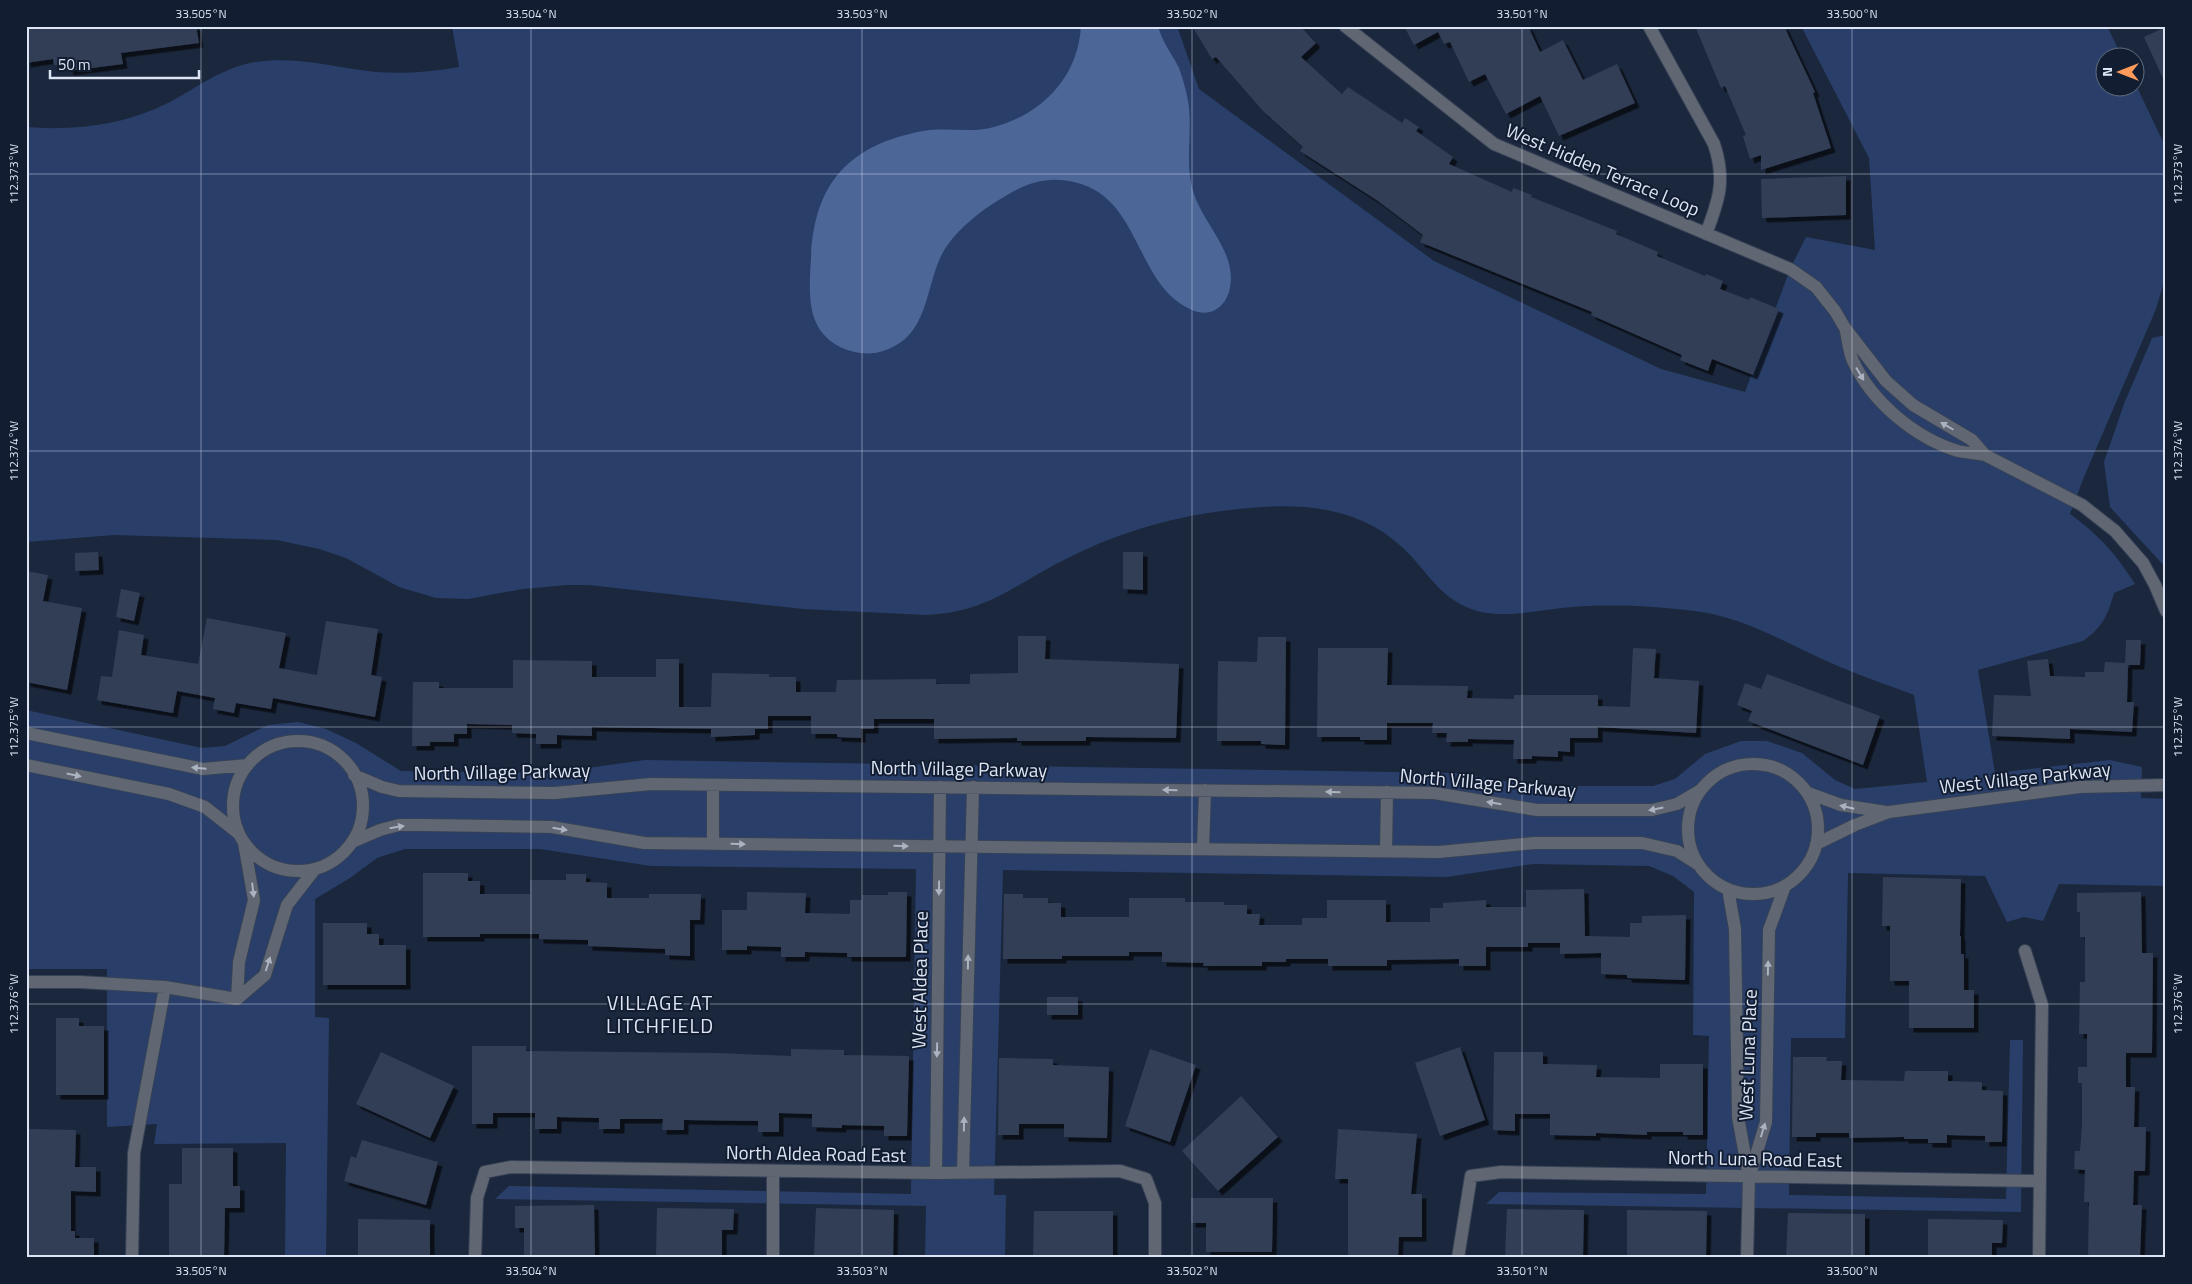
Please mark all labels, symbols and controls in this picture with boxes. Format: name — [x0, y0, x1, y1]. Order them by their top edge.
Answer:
text: 33.505°N — [175, 4, 227, 23]
text: 33.504°N — [505, 4, 557, 23]
text: 33.503°N — [836, 4, 888, 23]
text: 33.502°N — [1166, 4, 1218, 23]
text: 33.501°N — [1496, 4, 1548, 23]
text: 33.500°N — [1826, 4, 1878, 23]
scale bar — [50, 48, 199, 80]
north arrow — [2094, 48, 2144, 98]
text: 50 m — [58, 53, 91, 76]
text: N — [2096, 67, 2117, 77]
street label: West Hidden Terrace Loop — [1501, 115, 1705, 223]
text: 112.373°W — [4, 144, 23, 204]
text: 112.373°W — [2168, 144, 2187, 204]
one-way arrow — [1856, 368, 1865, 381]
text: 112.374°W — [4, 421, 23, 481]
one-way arrow — [1940, 421, 1953, 430]
text: 112.374°W — [2168, 421, 2187, 481]
text: 112.375°W — [4, 697, 23, 757]
text: 112.375°W — [2168, 697, 2187, 757]
street label: North Village Parkway — [870, 752, 1048, 784]
street label: West Village Parkway — [1938, 754, 2112, 800]
street label: North Village Parkway — [413, 755, 591, 787]
street label: North Village Parkway — [1399, 760, 1577, 804]
one-way arrow — [191, 764, 207, 772]
one-way arrow — [66, 771, 82, 779]
one-way arrow — [1162, 786, 1178, 794]
one-way arrow — [1325, 787, 1341, 795]
one-way arrow — [1486, 798, 1502, 806]
one-way arrow — [1840, 802, 1855, 810]
one-way arrow — [1648, 805, 1664, 813]
one-way arrow — [390, 822, 406, 830]
one-way arrow — [552, 825, 568, 833]
one-way arrow — [731, 840, 747, 848]
one-way arrow — [893, 842, 909, 850]
one-way arrow — [935, 880, 943, 896]
one-way arrow — [249, 883, 257, 899]
street label: West Aldea Place — [903, 911, 935, 1049]
one-way arrow — [965, 954, 973, 970]
one-way arrow — [265, 956, 273, 971]
one-way arrow — [1764, 960, 1772, 976]
text: 112.376°W — [4, 974, 23, 1034]
text: 112.376°W — [2168, 974, 2187, 1034]
district label: VILLAGE AT LITCHFIELD — [606, 987, 714, 1041]
street label: West Luna Place — [1730, 989, 1764, 1121]
one-way arrow — [933, 1043, 941, 1059]
one-way arrow — [961, 1116, 969, 1132]
one-way arrow — [1760, 1123, 1768, 1138]
street label: North Aldea Road East — [726, 1137, 907, 1169]
street label: North Luna Road East — [1668, 1142, 1843, 1174]
text: 33.505°N — [175, 1261, 227, 1280]
text: 33.504°N — [505, 1261, 557, 1280]
text: 33.503°N — [836, 1261, 888, 1280]
text: 33.502°N — [1166, 1261, 1218, 1280]
text: 33.501°N — [1496, 1261, 1548, 1280]
text: 33.500°N — [1826, 1261, 1878, 1280]

